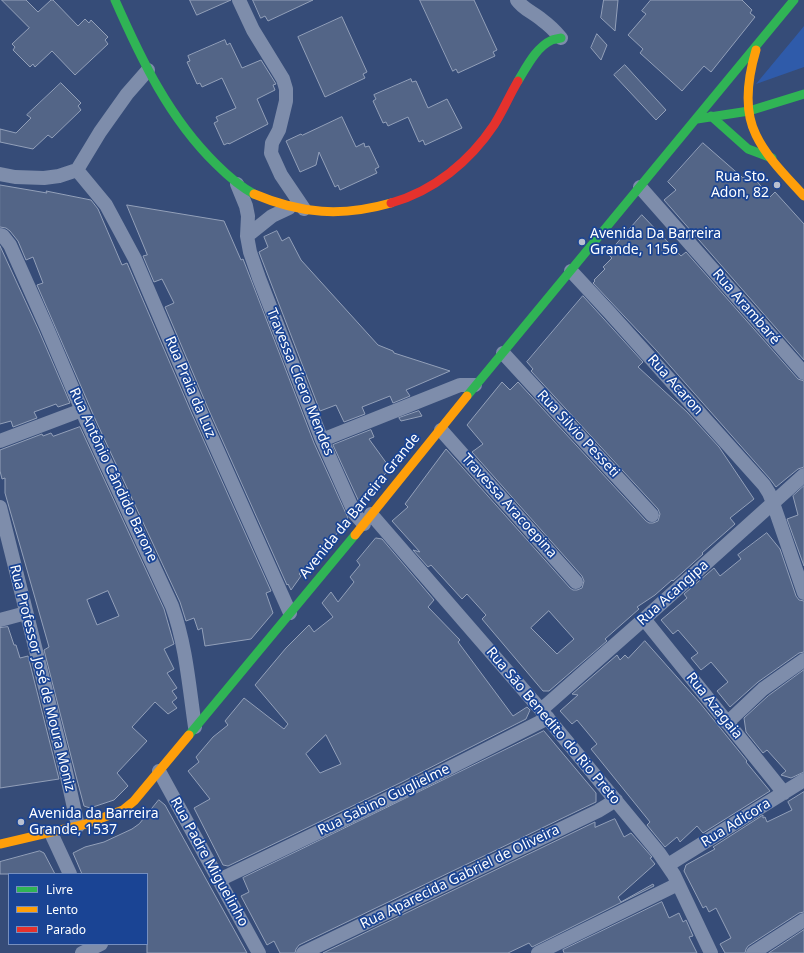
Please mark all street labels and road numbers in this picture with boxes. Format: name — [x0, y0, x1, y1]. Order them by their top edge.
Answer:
street label: Rua Arambaré — [709, 266, 783, 348]
street label: Travessa Cícero Mendes — [263, 306, 337, 458]
street label: Rua Praia da Luz — [161, 334, 219, 440]
street label: Rua Acaron — [644, 352, 706, 418]
street label: Rua Antônio Cândido Barone — [65, 385, 161, 565]
street label: Rua Silvio Pesseti — [533, 387, 623, 481]
street label: Avenida da Barreira Grande — [296, 430, 424, 582]
street label: Travessa Aracoepina — [458, 450, 560, 562]
street label: Rua Acangipa — [634, 557, 712, 629]
street label: Rua Professor José de Moura Moniz — [6, 563, 78, 793]
street label: Rua São Benedito do Rio Preto — [482, 644, 624, 808]
street label: Rua Azagaia — [682, 670, 746, 742]
street label: Rua Sabino Guglielme — [315, 761, 453, 839]
street label: Rua Padre Miguelinho — [166, 794, 252, 930]
street label: Rua Adicora — [698, 795, 774, 851]
street label: Rua Aparecida Gabriel de Oliveira — [358, 821, 562, 933]

